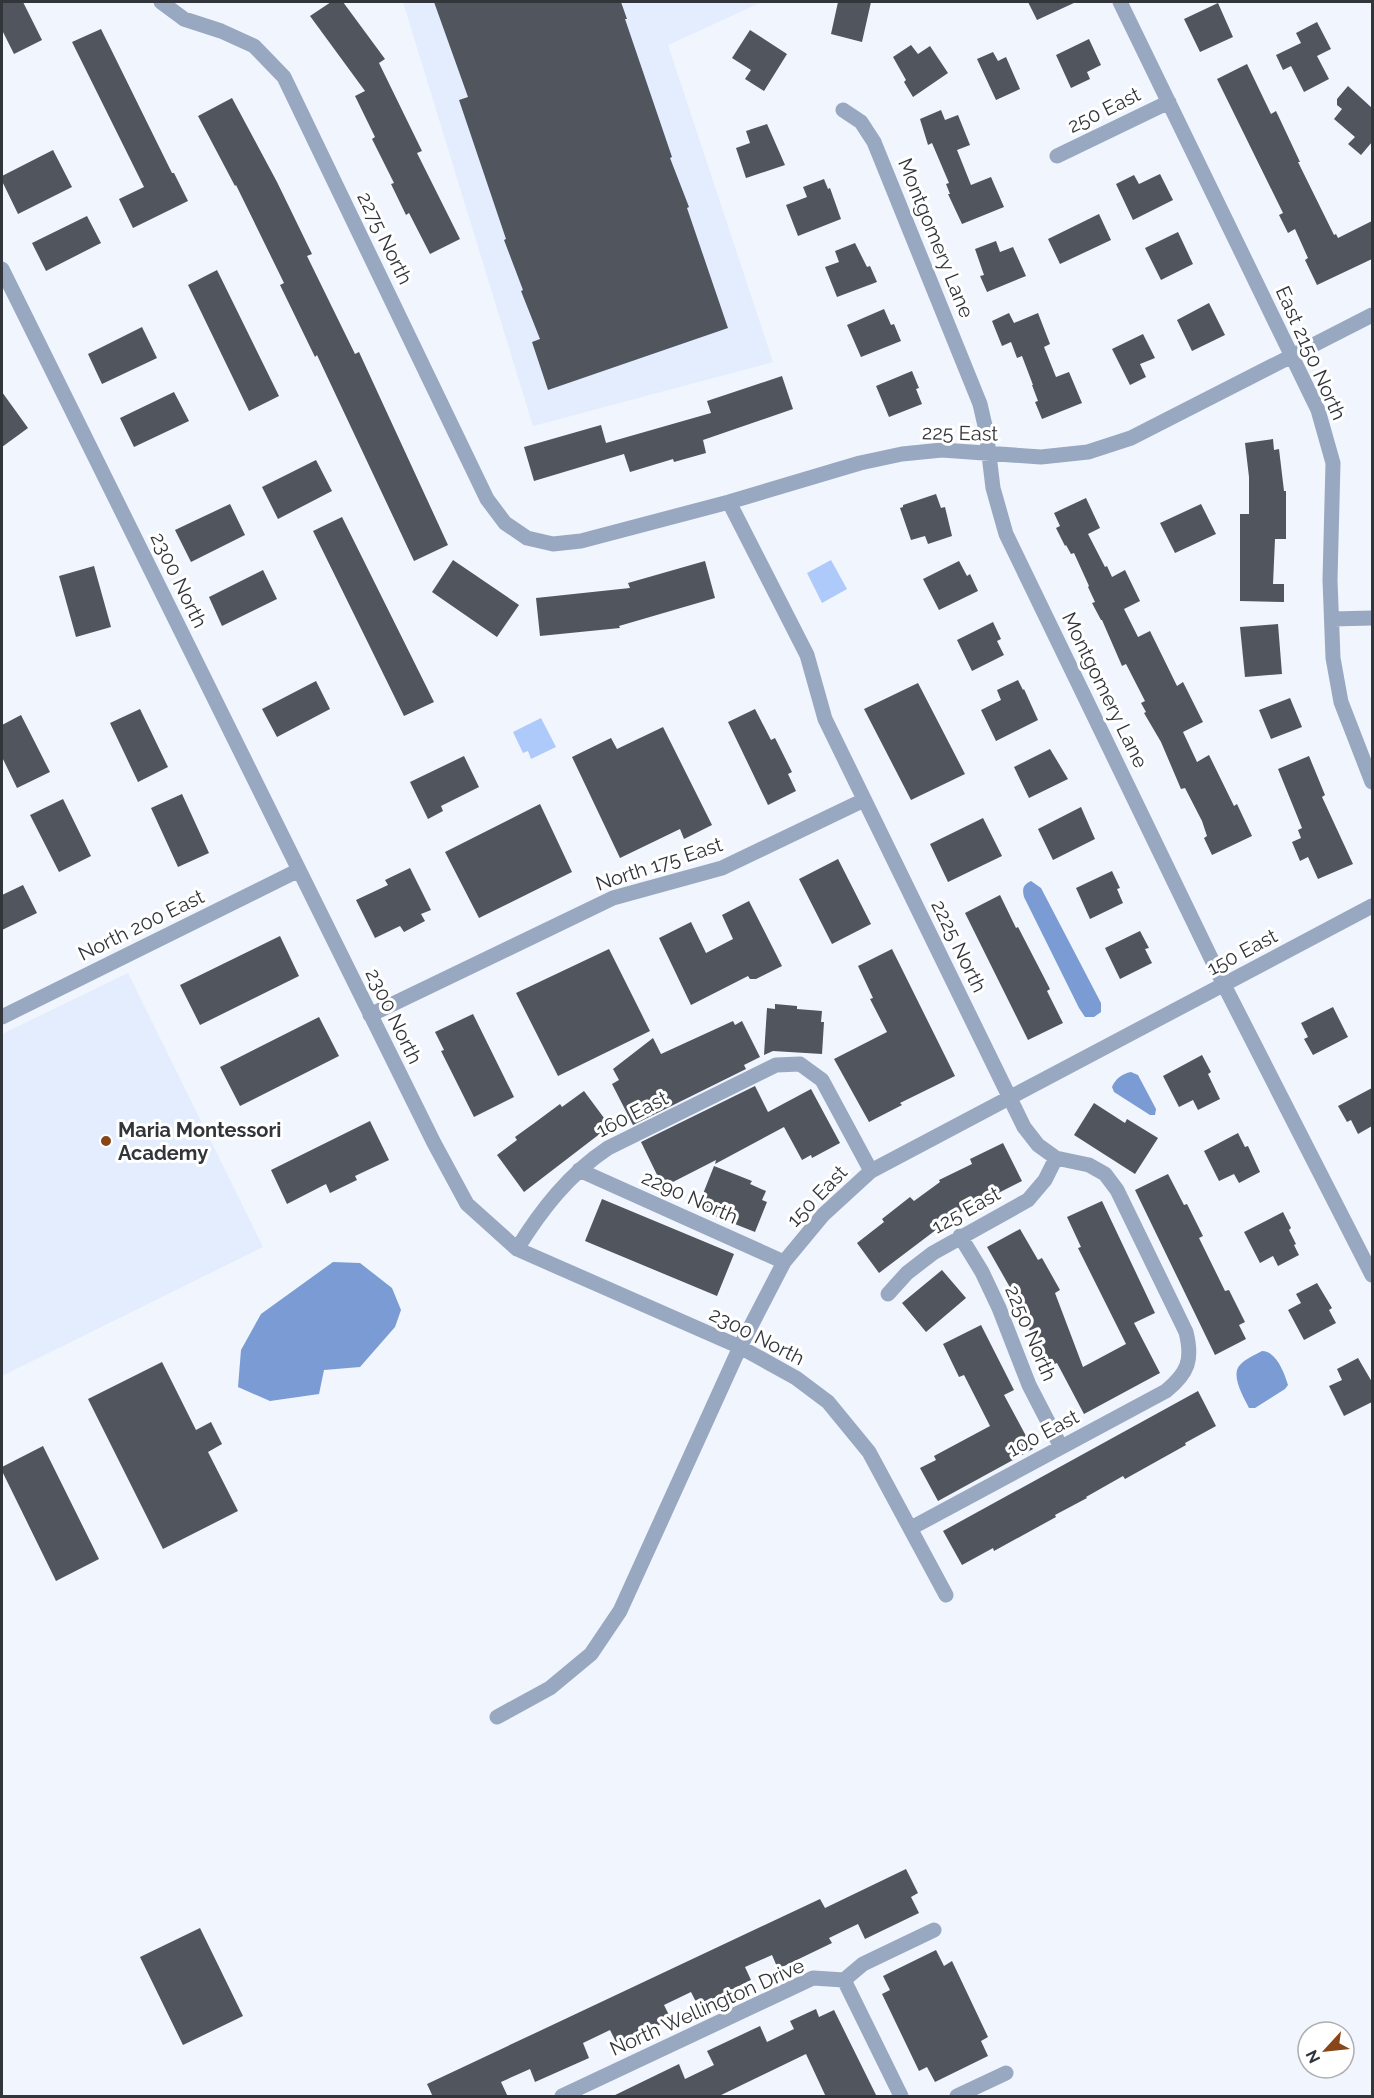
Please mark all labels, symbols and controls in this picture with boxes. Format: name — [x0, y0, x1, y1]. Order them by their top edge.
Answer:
street label: 250 East — [1064, 82, 1145, 138]
street label: Montgomery Lane — [893, 155, 979, 322]
street label: 2275 North — [352, 188, 418, 288]
street label: East 2150 North — [1271, 282, 1351, 424]
street label: 225 East — [922, 420, 999, 446]
street label: 2300 North — [146, 528, 212, 632]
street label: Montgomery Lane — [1057, 608, 1153, 772]
street label: North 175 East — [593, 832, 726, 896]
street label: North 200 East — [74, 884, 208, 966]
street label: 2225 North — [926, 896, 992, 996]
street label: 150 East — [1203, 923, 1282, 980]
street label: 2300 North — [361, 964, 427, 1068]
street label: 160 East — [592, 1086, 672, 1142]
place label: Maria Montessori Academy — [118, 1118, 281, 1165]
marker: Maria Montessori Academy — [99, 1134, 113, 1148]
street label: 150 East — [782, 1160, 852, 1232]
street label: 2290 North — [638, 1165, 742, 1229]
street label: 125 East — [928, 1181, 1005, 1239]
street label: 2250 North — [1000, 1282, 1062, 1384]
street label: 2300 North — [706, 1302, 808, 1370]
street label: 100 East — [1003, 1404, 1083, 1462]
street label: North Wellington Drive — [606, 1953, 808, 2061]
north arrow — [1296, 2020, 1356, 2080]
text: N — [1302, 2047, 1324, 2066]

